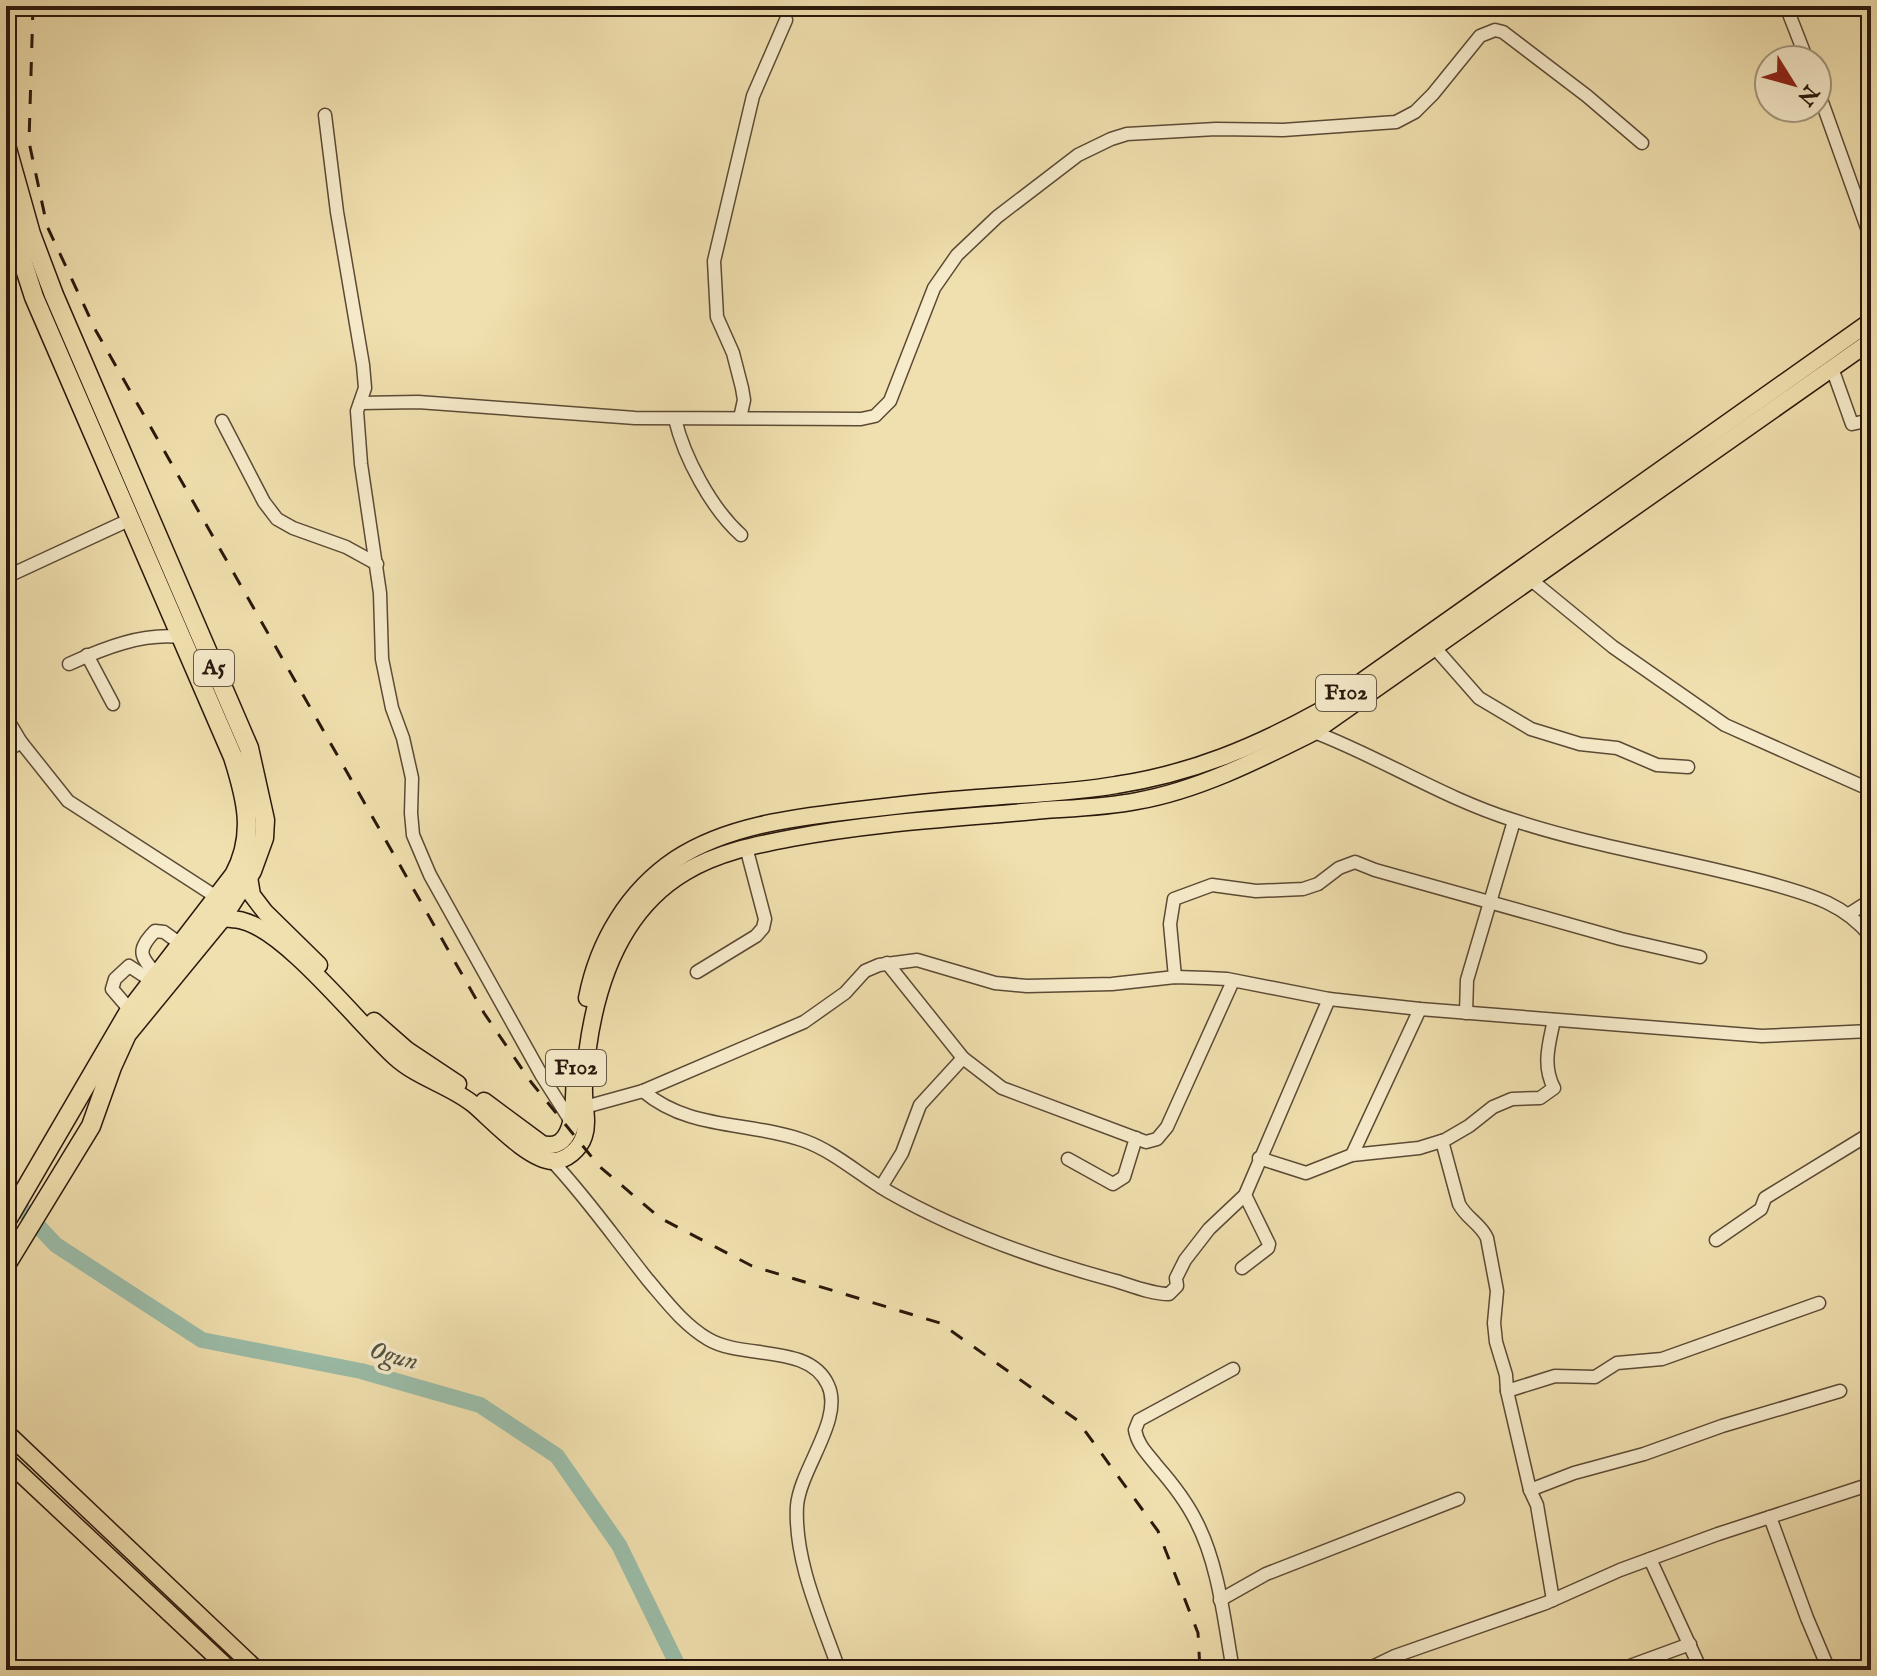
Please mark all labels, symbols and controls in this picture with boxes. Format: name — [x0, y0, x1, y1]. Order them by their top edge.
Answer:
north arrow — [1753, 44, 1833, 124]
text: N — [1790, 78, 1825, 111]
road number: A5 — [194, 650, 234, 686]
road number: F102 — [1316, 675, 1376, 711]
road number: F102 — [546, 1050, 606, 1086]
water label: Ogun — [366, 1334, 422, 1379]

